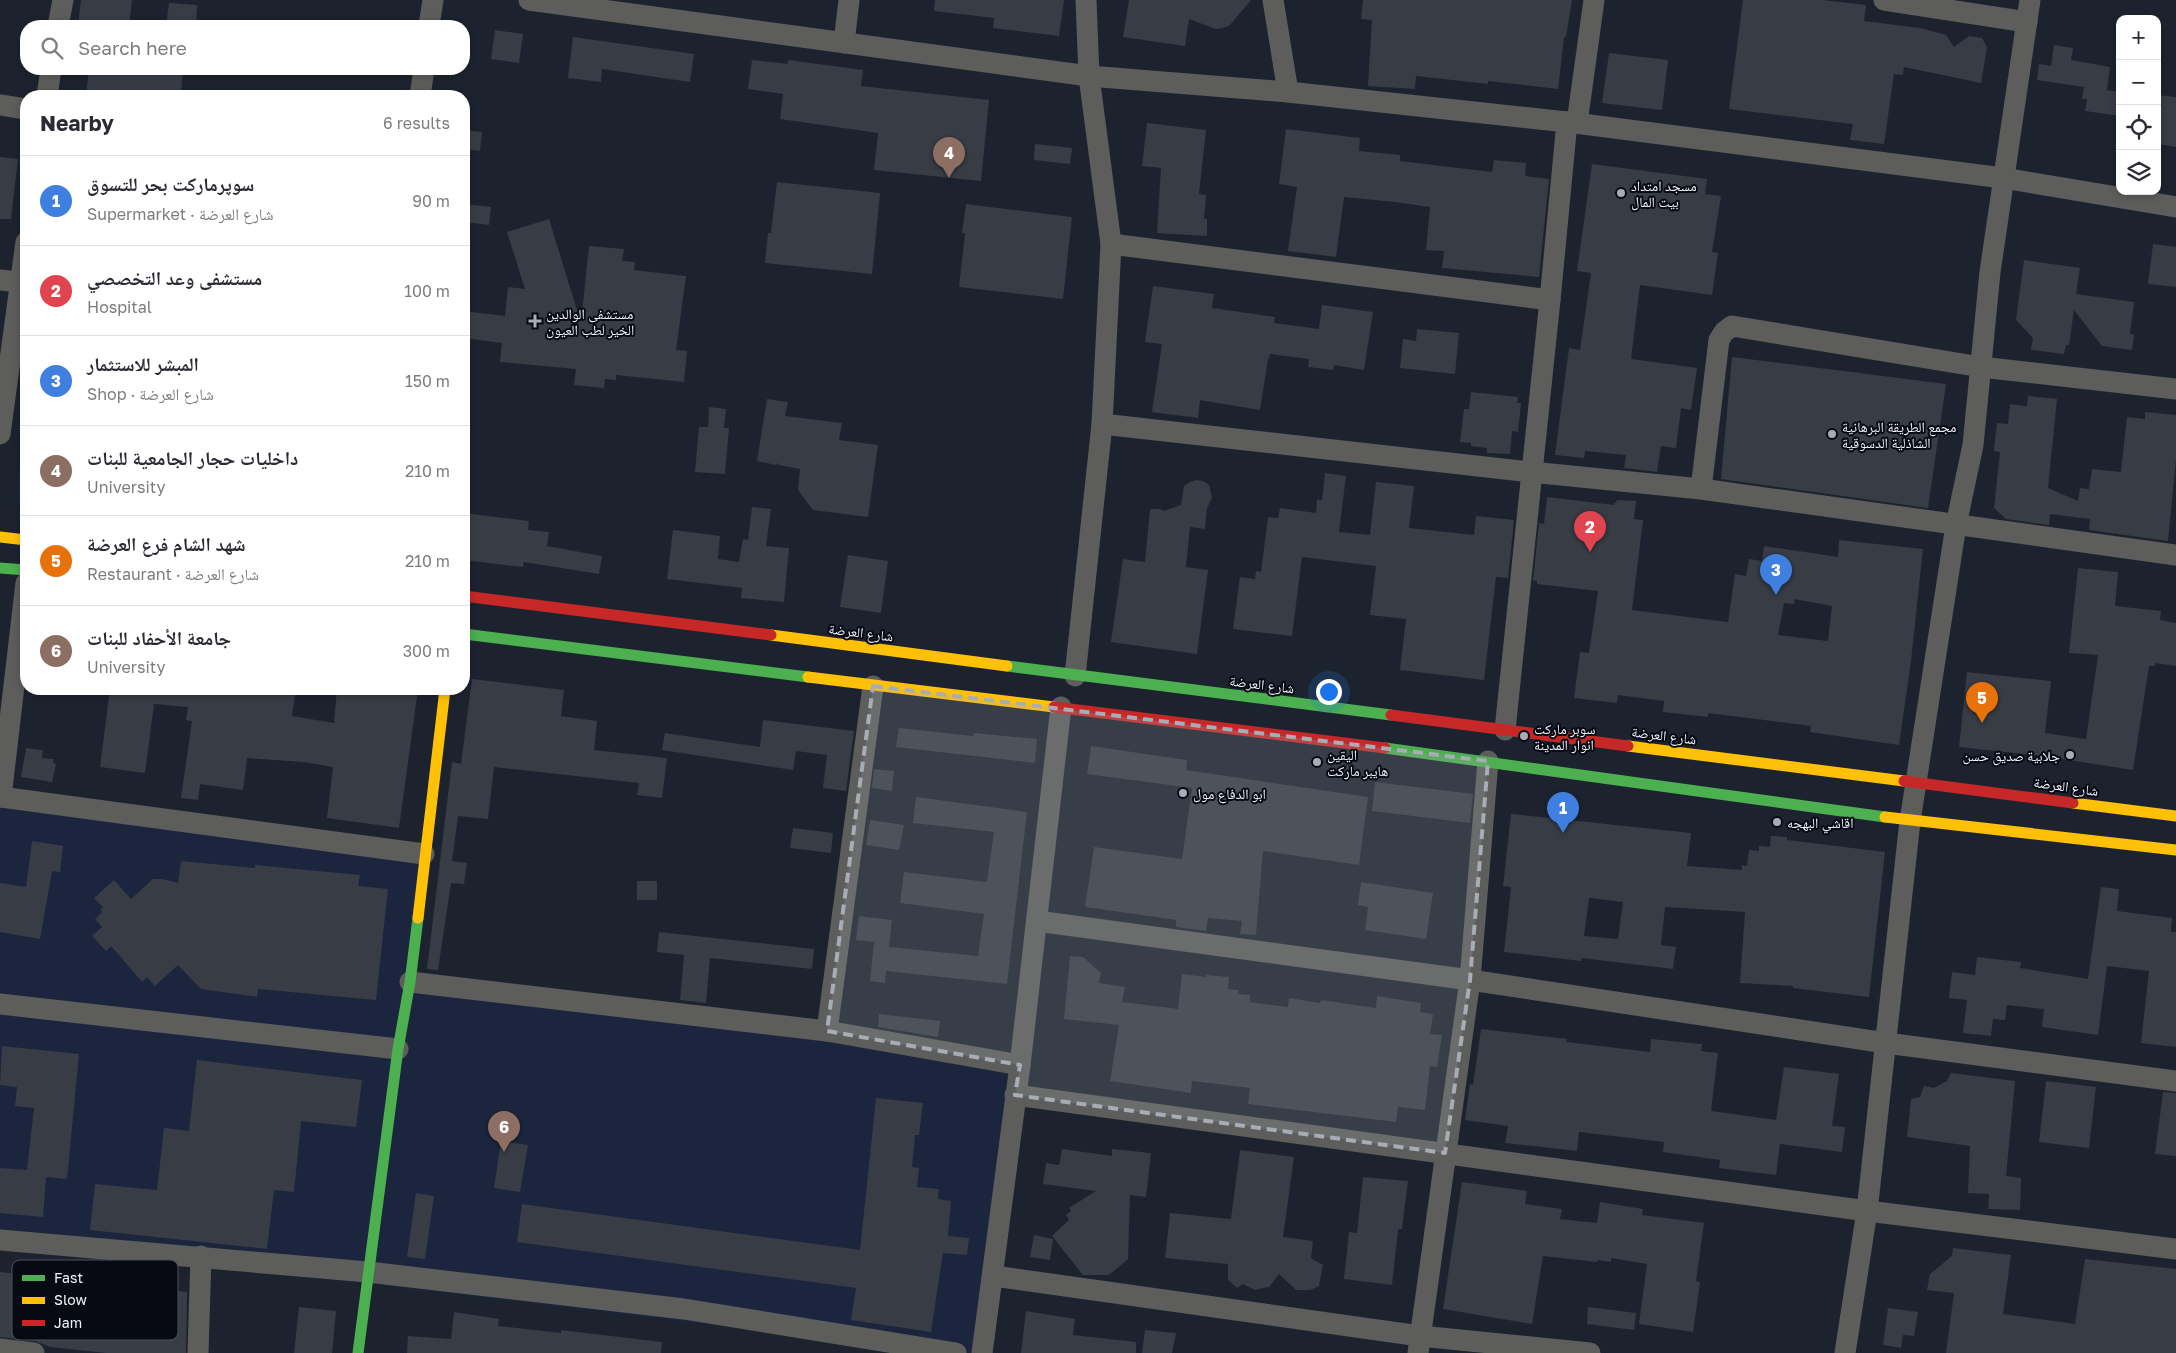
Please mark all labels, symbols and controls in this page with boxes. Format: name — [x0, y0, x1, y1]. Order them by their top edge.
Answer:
map controls — [2116, 15, 2161, 195]
button: + — [2116, 15, 2161, 60]
search box — [20, 20, 470, 75]
icon: search — [38, 34, 66, 62]
text: Search here — [78, 36, 187, 59]
button: − — [2116, 60, 2161, 105]
button: locate — [2116, 105, 2161, 150]
text: Nearby — [40, 110, 114, 136]
text: 6 results — [383, 113, 450, 133]
pin: 4 — [933, 137, 965, 178]
button: layers — [2116, 150, 2161, 195]
text: سوپرمارکت بحر للتسوق — [87, 172, 254, 195]
place label: مسجد امتداد بيت المال — [1631, 177, 1697, 211]
marker: مسجد امتداد بيت المال — [1615, 187, 1627, 199]
text: 1 — [52, 191, 60, 211]
text: 90 m — [412, 191, 450, 211]
text: Supermarket · شارع العرضة — [87, 204, 273, 224]
text: مستشفى وعد التخصصي — [87, 266, 262, 289]
text: 2 — [51, 281, 61, 301]
text: 100 m — [404, 281, 450, 301]
text: Hospital — [87, 297, 152, 317]
place label: مستشفى الوالدين الخير لطب العيون — [546, 305, 634, 339]
marker: مستشفى الوالدين الخير لطب العيون — [528, 314, 542, 328]
text: المبشر للاستثمار — [87, 352, 199, 375]
text: 3 — [51, 371, 61, 391]
text: 150 m — [405, 371, 450, 391]
text: Shop · شارع العرضة — [87, 384, 214, 404]
place label: مجمع الطريقة البرهانية الشاذلية الدسوقية — [1842, 418, 1956, 452]
marker: مجمع الطريقة البرهانية الشاذلية الدسوقية — [1826, 428, 1838, 440]
text: داخليات حجار الجامعية للبنات — [87, 446, 298, 469]
text: 4 — [51, 461, 61, 481]
text: 210 m — [405, 461, 450, 481]
text: University — [87, 477, 165, 497]
pin: 2 — [1574, 511, 1606, 552]
text: شهد الشام فرع العرضة — [87, 532, 246, 555]
text: 5 — [51, 551, 61, 571]
text: 210 m — [405, 551, 450, 571]
pin: 3 — [1760, 554, 1792, 595]
text: Restaurant · شارع العرضة — [87, 564, 259, 584]
street label: شارع العرضة — [827, 620, 894, 646]
text: جامعة الأحفاد للبنات — [87, 626, 231, 649]
text: 6 — [51, 641, 61, 661]
text: 300 m — [403, 641, 450, 661]
text: University — [87, 657, 165, 677]
street label: شارع العرضة — [1228, 672, 1295, 698]
your location — [1316, 679, 1342, 705]
pin: 5 — [1966, 682, 1998, 723]
place label: سوبر ماركت انوار المدينة — [1534, 720, 1595, 754]
street label: شارع العرضة — [1630, 723, 1697, 749]
marker: سوبر ماركت انوار المدينة — [1518, 730, 1530, 742]
place label: اليقين هايبر ماركت — [1327, 746, 1388, 780]
place label: جلابية صديق حسن — [1963, 747, 2060, 766]
marker: جلابية صديق حسن — [2064, 749, 2076, 761]
marker: اليقين هايبر ماركت — [1311, 756, 1323, 768]
street label: شارع العرضة — [2032, 773, 2099, 801]
place label: ابو الدفاع مول — [1193, 785, 1266, 804]
marker: ابو الدفاع مول — [1177, 787, 1189, 799]
pin: 1 — [1547, 792, 1579, 833]
place label: اقاشي البهجه — [1787, 814, 1853, 834]
marker: اقاشي البهجه — [1771, 816, 1783, 828]
pin: 6 — [488, 1111, 520, 1152]
legend — [12, 1260, 178, 1340]
text: Fast — [54, 1269, 83, 1286]
text: Slow — [54, 1291, 87, 1308]
text: Jam — [54, 1314, 82, 1331]

